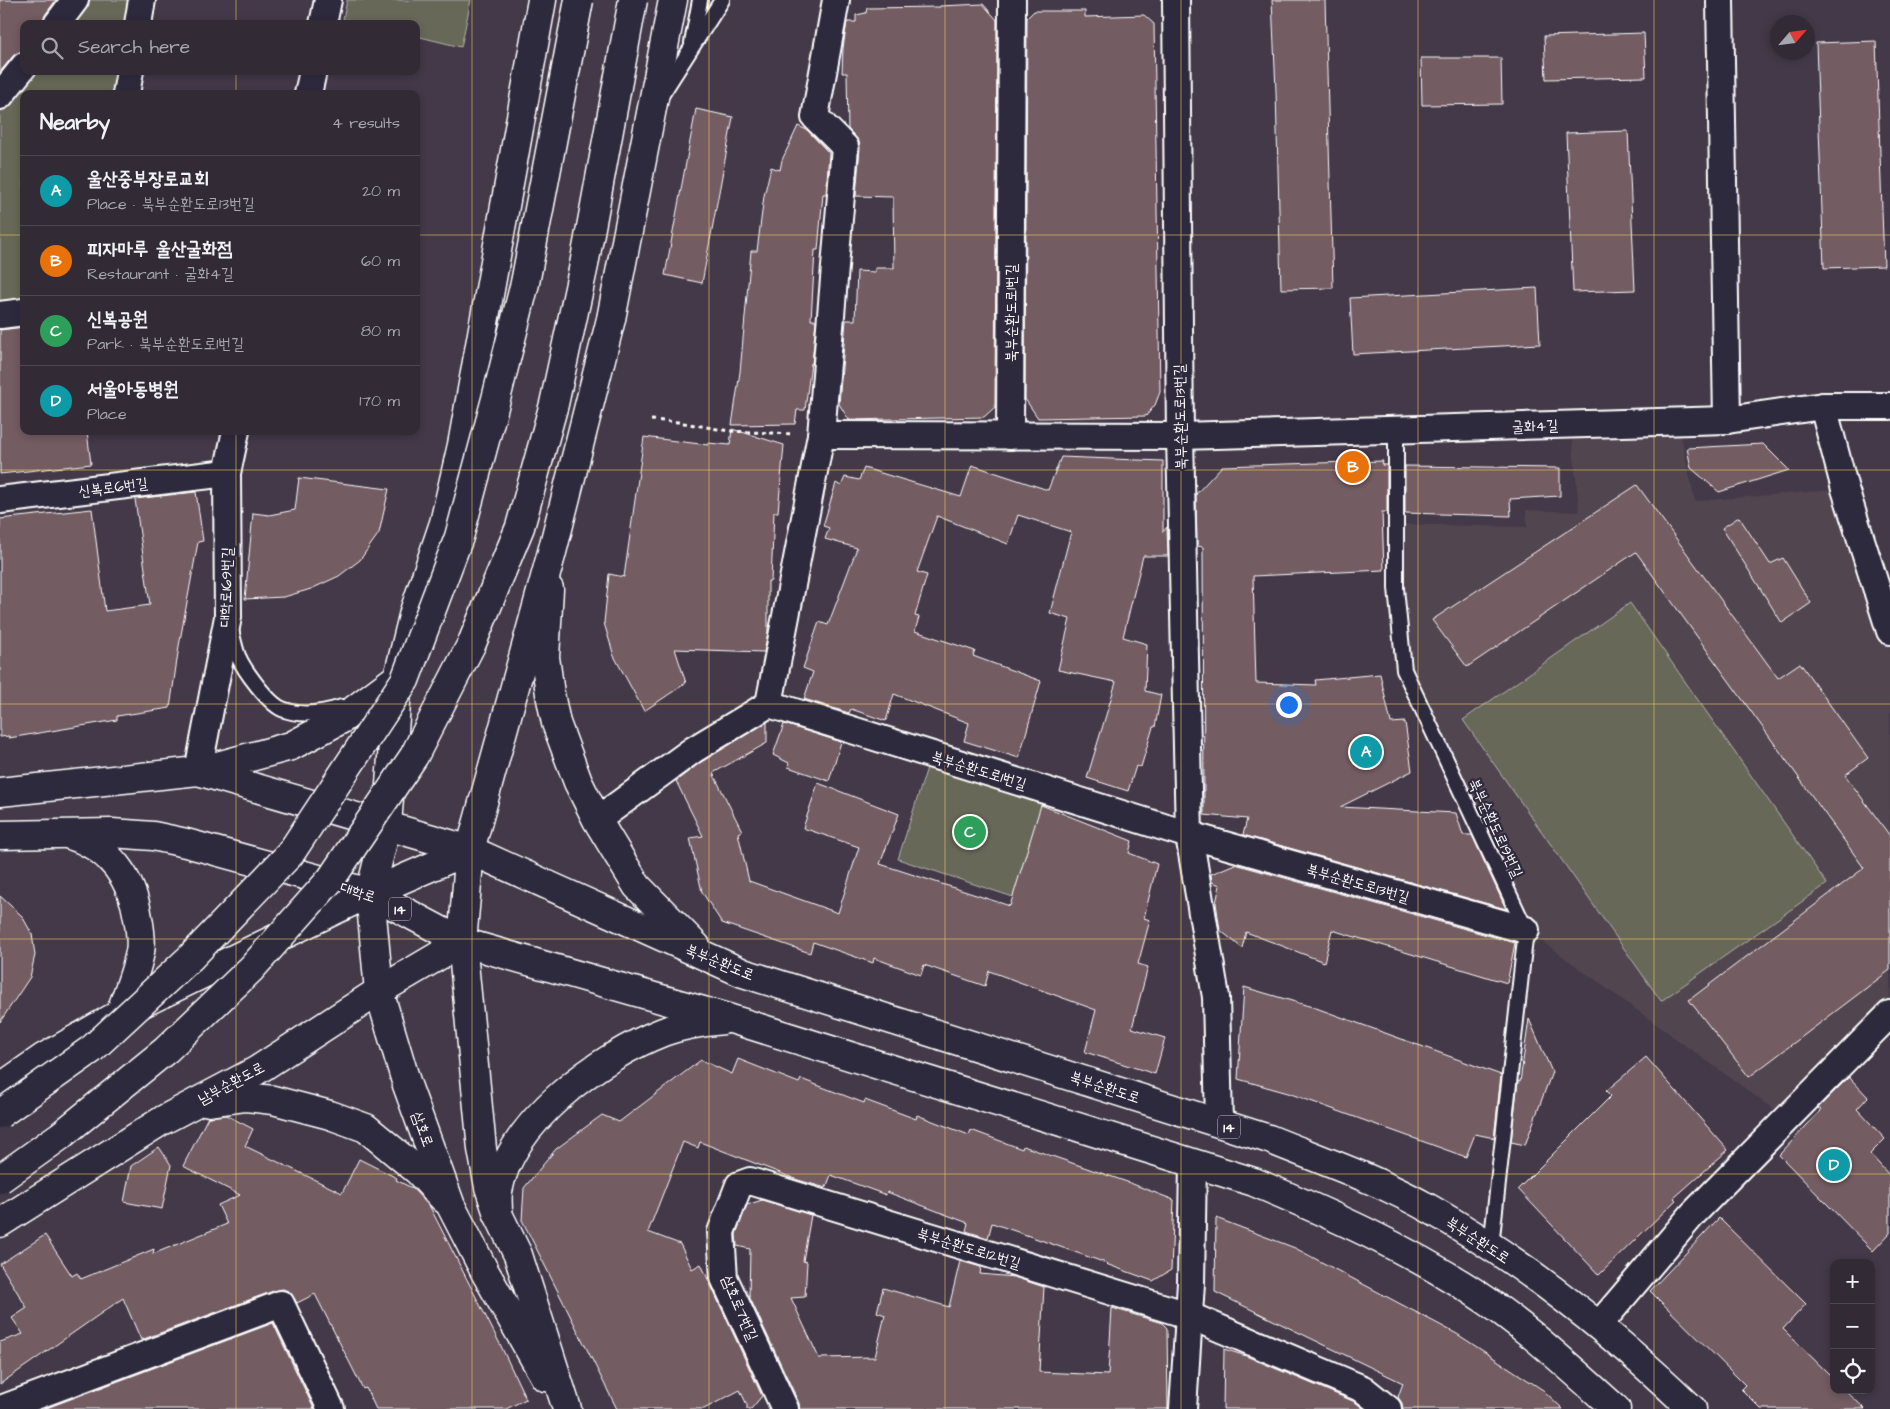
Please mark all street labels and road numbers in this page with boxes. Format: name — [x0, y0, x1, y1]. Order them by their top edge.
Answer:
street label: 북부순환도로1번길 — [1001, 264, 1022, 362]
street label: 북부순환도로13번길 — [1169, 364, 1192, 470]
street label: 굴화4길 — [1511, 415, 1559, 438]
street label: 신복로6번길 — [77, 473, 149, 502]
street label: 대학로169번길 — [215, 547, 238, 627]
street label: 북부순환도로1번길 — [929, 746, 1029, 795]
street label: 북부순환도로19번길 — [1463, 775, 1528, 881]
street label: 북부순환도로13번길 — [1304, 859, 1412, 908]
street label: 대학로 — [337, 877, 378, 908]
road number: 14 — [389, 898, 411, 921]
street label: 북부순환도로 — [682, 939, 757, 986]
street label: 남부순환도로 — [194, 1057, 268, 1110]
street label: 북부순환도로 — [1067, 1066, 1143, 1109]
street label: 삼호로 — [406, 1109, 439, 1150]
road number: 14 — [1218, 1116, 1240, 1138]
street label: 북부순환도로 — [1442, 1212, 1514, 1269]
street label: 북부순환도로12번길 — [915, 1223, 1023, 1274]
street label: 삼호로7번길 — [716, 1272, 763, 1344]

